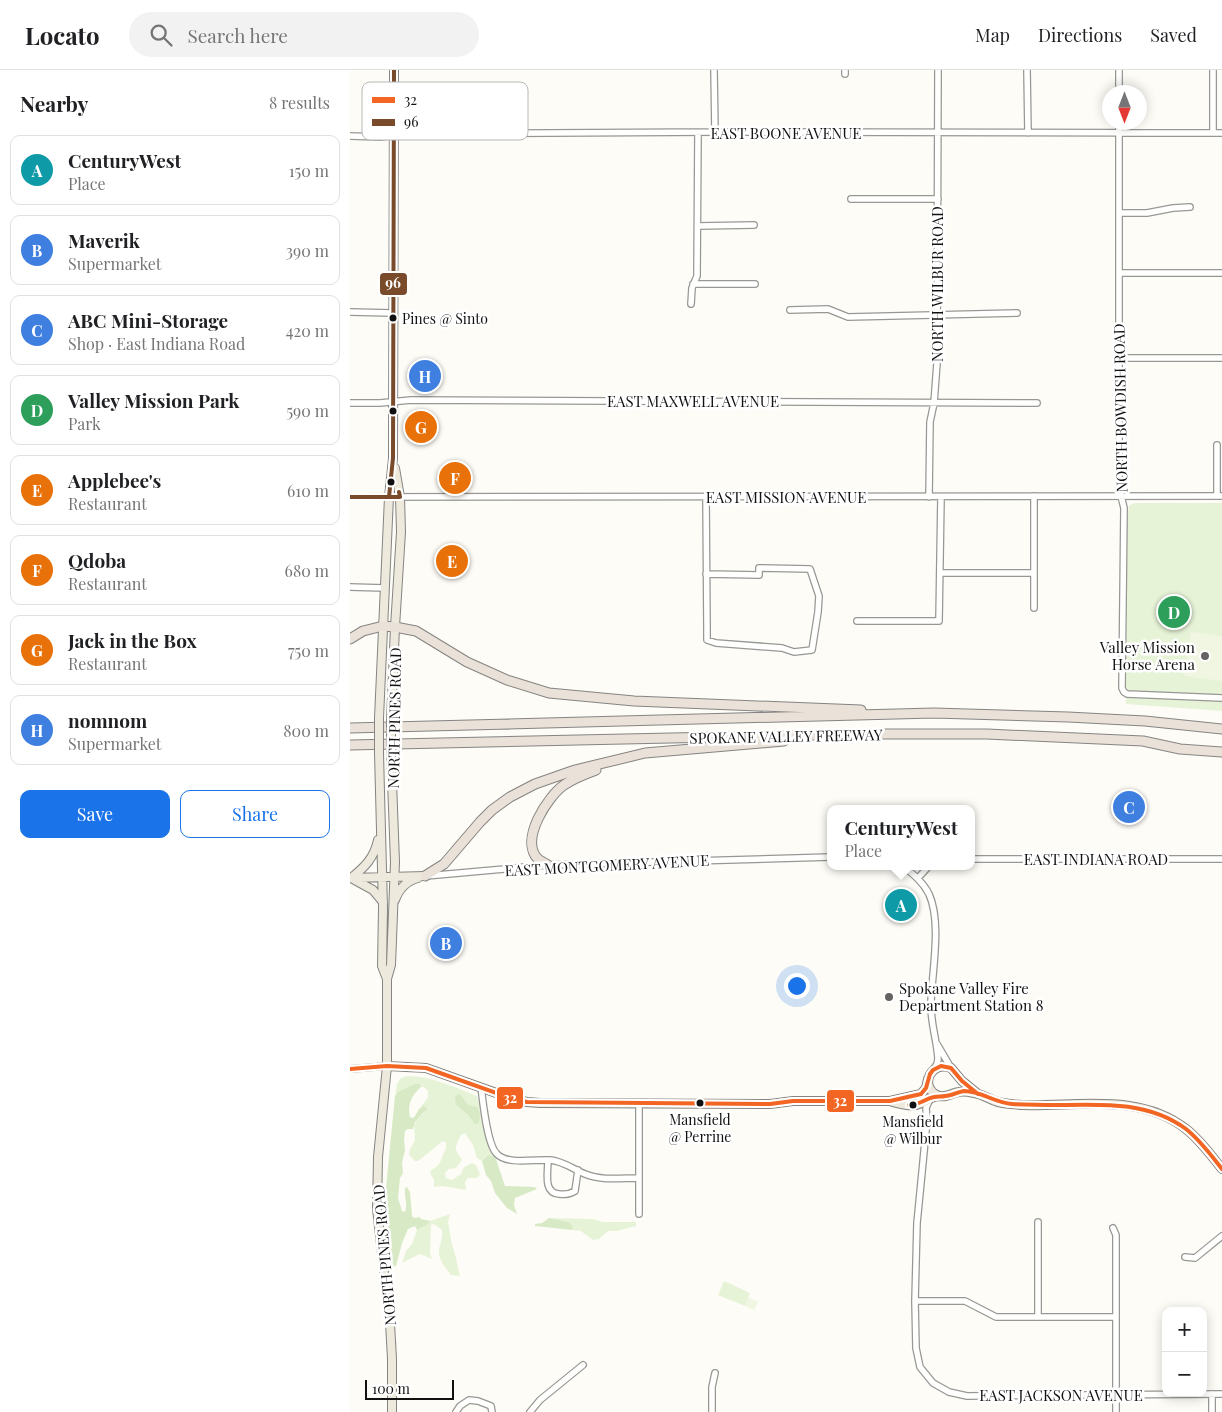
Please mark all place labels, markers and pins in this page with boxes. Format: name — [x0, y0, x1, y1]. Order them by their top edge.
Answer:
place label: Pines @ Sinto — [402, 309, 488, 328]
marker: Pines @ Sinto — [388, 313, 398, 323]
pin: H — [409, 357, 441, 395]
unlabelled marker — [388, 406, 398, 416]
pin: G — [405, 408, 437, 446]
pin: F — [439, 459, 471, 497]
unlabelled marker — [386, 477, 396, 487]
pin: E — [436, 542, 468, 580]
pin: D — [1158, 593, 1190, 631]
place label: Valley Mission Horse Arena — [1099, 637, 1196, 674]
marker: Valley Mission Horse Arena — [1199, 650, 1211, 662]
pin: C — [1113, 788, 1145, 826]
pin: A — [885, 886, 917, 924]
pin: B — [430, 924, 462, 962]
place label: Spokane Valley Fire Department Station 8 — [899, 978, 1044, 1015]
marker: Spokane Valley Fire Department Station 8 — [883, 991, 895, 1003]
marker: Mansfield @ Perrine — [695, 1098, 705, 1108]
marker: Mansfield @ Wilbur — [908, 1100, 918, 1110]
place label: Mansfield @ Perrine — [669, 1110, 731, 1146]
place label: Mansfield @ Wilbur — [882, 1112, 944, 1148]

